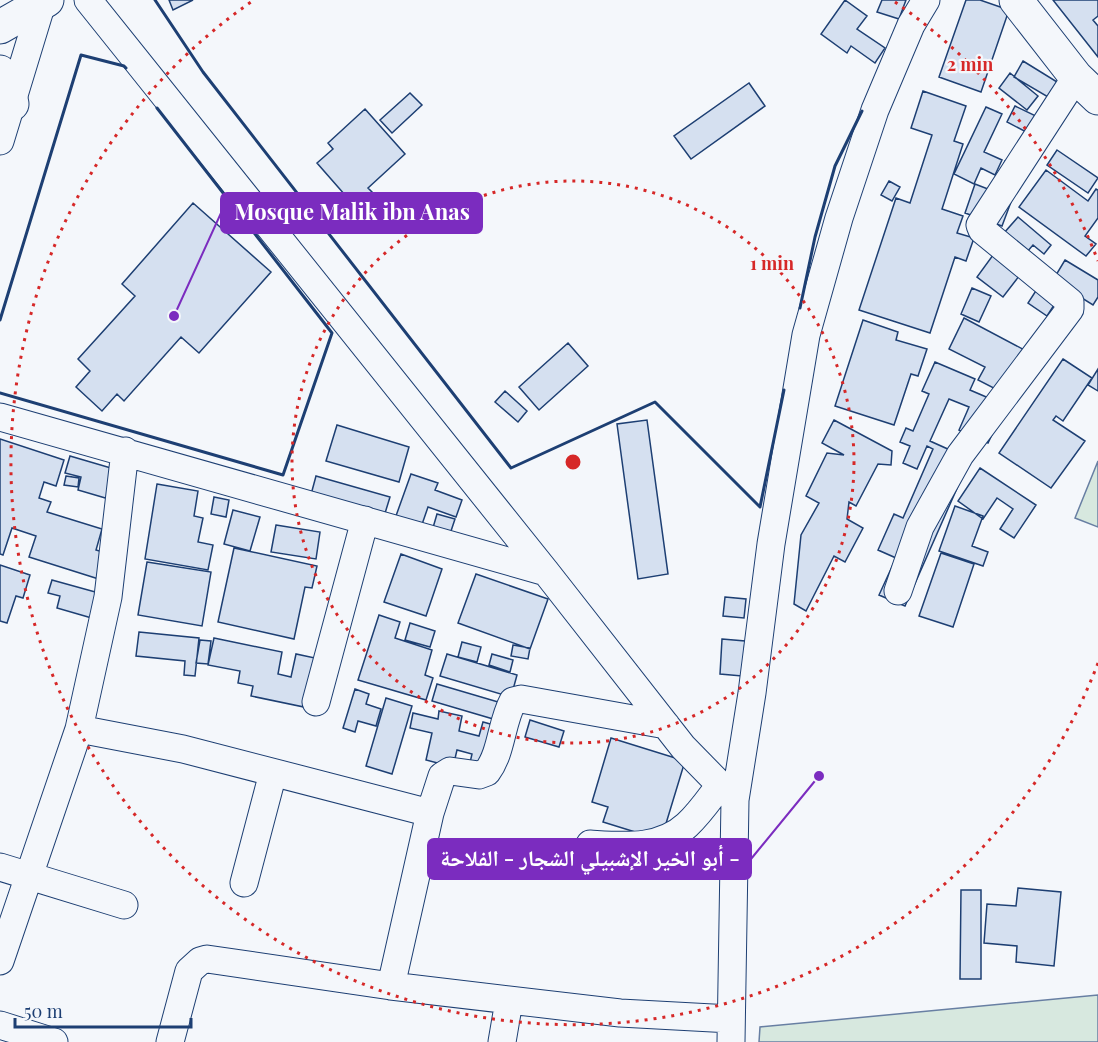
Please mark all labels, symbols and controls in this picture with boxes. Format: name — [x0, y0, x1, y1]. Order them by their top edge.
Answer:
text: 2 min — [947, 52, 993, 76]
callout: Mosque Malik ibn Anas — [221, 193, 482, 233]
text: Mosque Malik ibn Anas — [234, 196, 470, 226]
text: 1 min — [750, 251, 794, 275]
centre of rings — [563, 452, 583, 472]
callout: أبو الخير الإشبيلي الشجار - الفلاحة - — [428, 839, 751, 879]
text: أبو الخير الإشبيلي الشجار - الفلاحة - — [440, 842, 740, 875]
scale bar — [15, 991, 190, 1029]
text: 50 m — [24, 999, 63, 1023]

